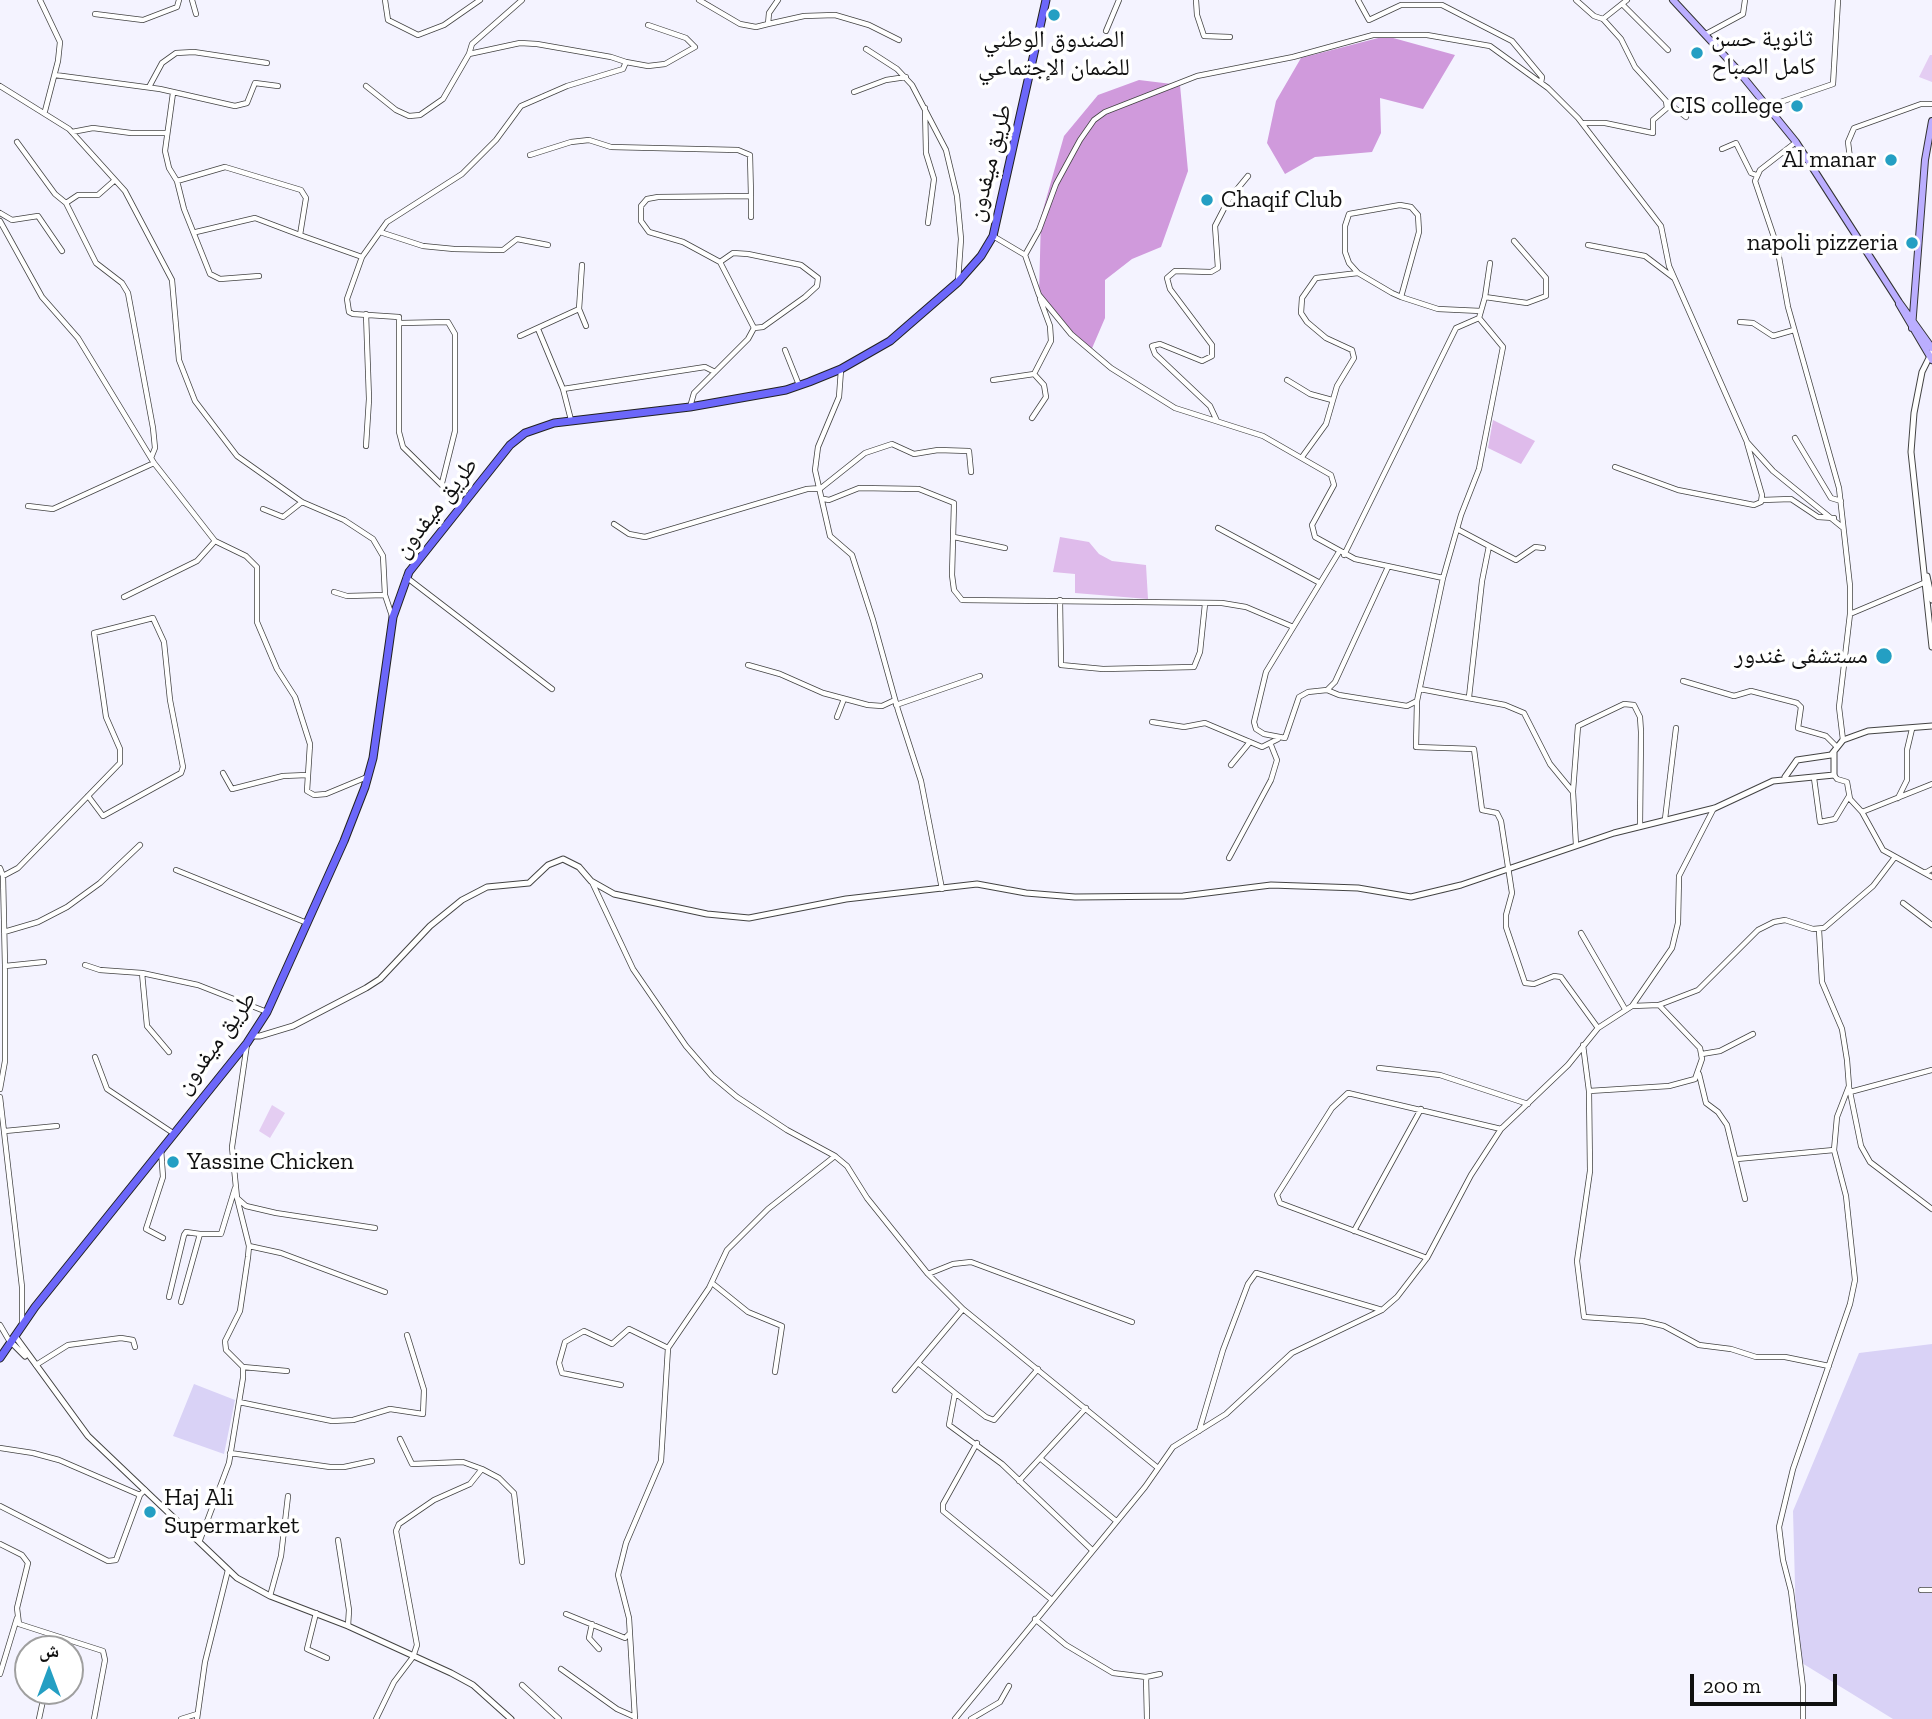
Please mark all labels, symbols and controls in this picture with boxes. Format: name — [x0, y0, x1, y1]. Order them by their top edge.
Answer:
marker: الصندوق الوطني للضمان الإجتماعي — [1046, 7, 1062, 23]
place label: ثانوية حسن كامل الصباح — [1711, 25, 1815, 81]
place label: الصندوق الوطني للضمان الإجتماعي — [978, 26, 1130, 82]
marker: ثانوية حسن كامل الصباح — [1689, 45, 1705, 61]
place label: CIS college — [1670, 92, 1783, 120]
marker: CIS college — [1789, 98, 1805, 114]
street label: طريق ميفدون — [961, 101, 1019, 225]
place label: Al manar — [1782, 146, 1877, 174]
marker: Al manar — [1883, 152, 1899, 168]
place label: Chaqif Club — [1221, 186, 1342, 214]
marker: Chaqif Club — [1199, 192, 1215, 208]
place label: napoli pizzeria — [1747, 229, 1898, 257]
marker: napoli pizzeria — [1904, 235, 1920, 251]
street label: طريق ميفدون — [388, 452, 484, 564]
place label: مستشفى غندور — [1734, 642, 1868, 670]
marker: مستشفى غندور — [1874, 646, 1894, 666]
street label: طريق ميفدون — [169, 986, 263, 1100]
place label: Yassine Chicken — [187, 1148, 354, 1176]
marker: Yassine Chicken — [165, 1154, 181, 1170]
place label: Haj Ali Supermarket — [164, 1484, 299, 1540]
marker: Haj Ali Supermarket — [142, 1504, 158, 1520]
north arrow — [14, 1635, 84, 1705]
text: ش — [39, 1639, 59, 1662]
scale bar — [1694, 1660, 1841, 1704]
text: 200 m — [1703, 1673, 1761, 1698]

